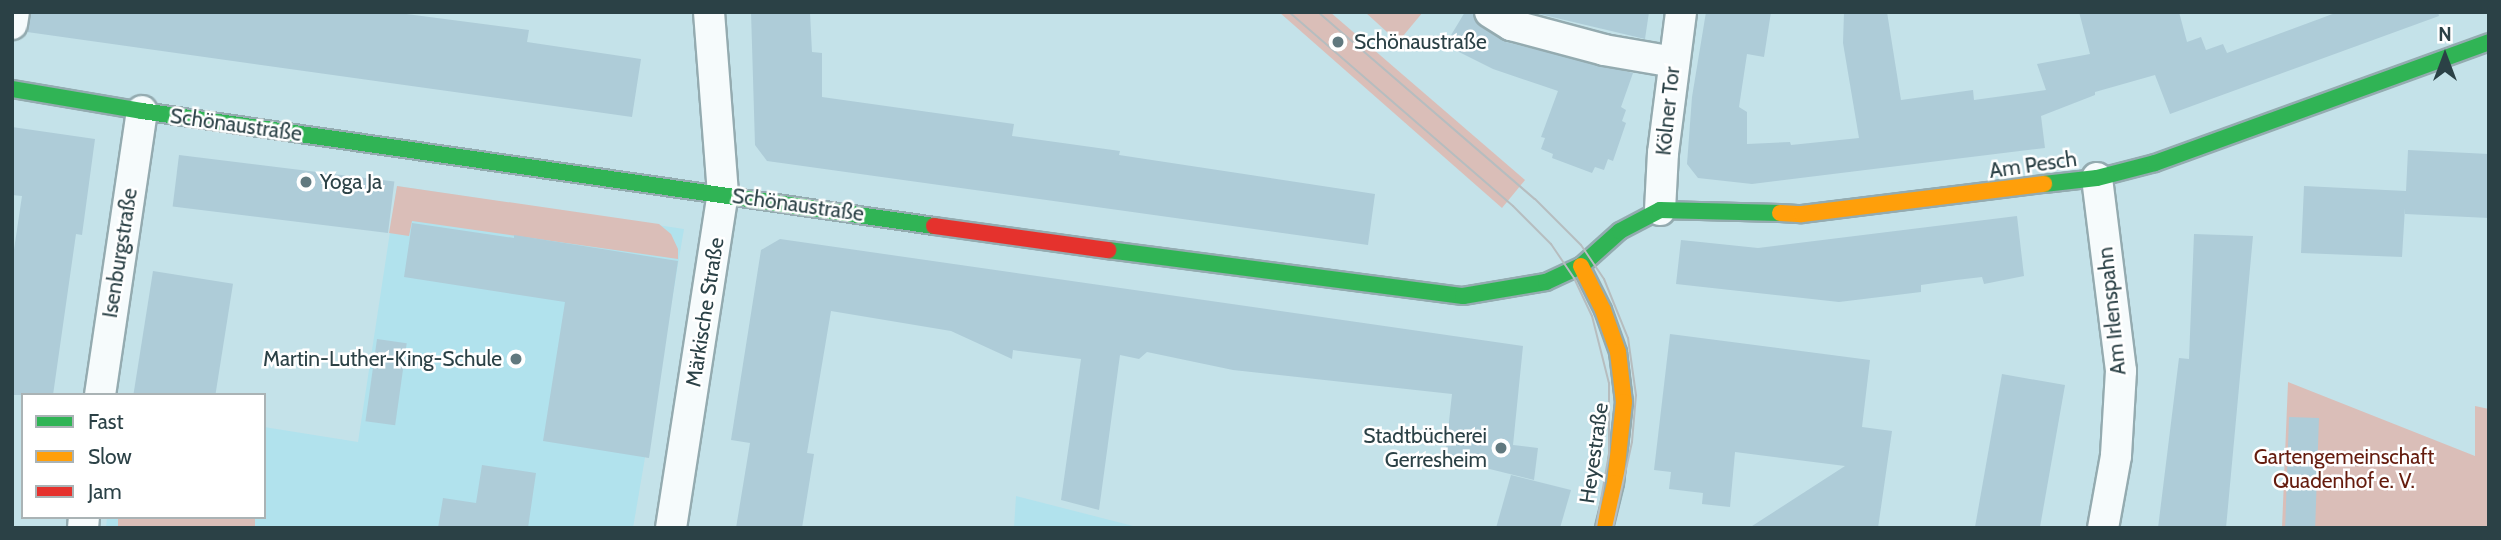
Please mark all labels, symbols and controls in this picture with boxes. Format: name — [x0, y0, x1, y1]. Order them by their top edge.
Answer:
north arrow — [2410, 21, 2480, 91]
text: N — [2438, 23, 2452, 46]
place label: Schönaustraße — [1354, 29, 1487, 55]
marker: Schönaustraße — [1328, 32, 1348, 52]
street label: Kölner Tor — [1651, 65, 1685, 157]
street label: Schönaustraße — [169, 103, 303, 147]
street label: Am Pesch — [1988, 146, 2078, 184]
place label: Yoga Ja — [320, 169, 382, 195]
marker: Yoga Ja — [298, 174, 314, 190]
street label: Schönaustraße — [731, 183, 865, 227]
street label: Isenburgstraße — [97, 186, 143, 320]
street label: Märkische Straße — [681, 235, 729, 389]
street label: Am Irlenspahn — [2093, 246, 2131, 376]
place label: Martin-Luther-King-Schule — [263, 346, 502, 372]
marker: Martin-Luther-King-Schule — [508, 351, 524, 367]
legend — [21, 393, 266, 519]
street label: Heyestraße — [1574, 401, 1614, 505]
text: Fast — [88, 409, 124, 434]
place label: Stadtbücherei Gerresheim — [1363, 423, 1487, 473]
marker: Stadtbücherei Gerresheim — [1493, 440, 1509, 456]
text: Slow — [88, 444, 132, 469]
park label: Gartengemeinschaft Quadenhof e. V. — [2254, 444, 2434, 494]
text: Jam — [88, 479, 122, 504]

